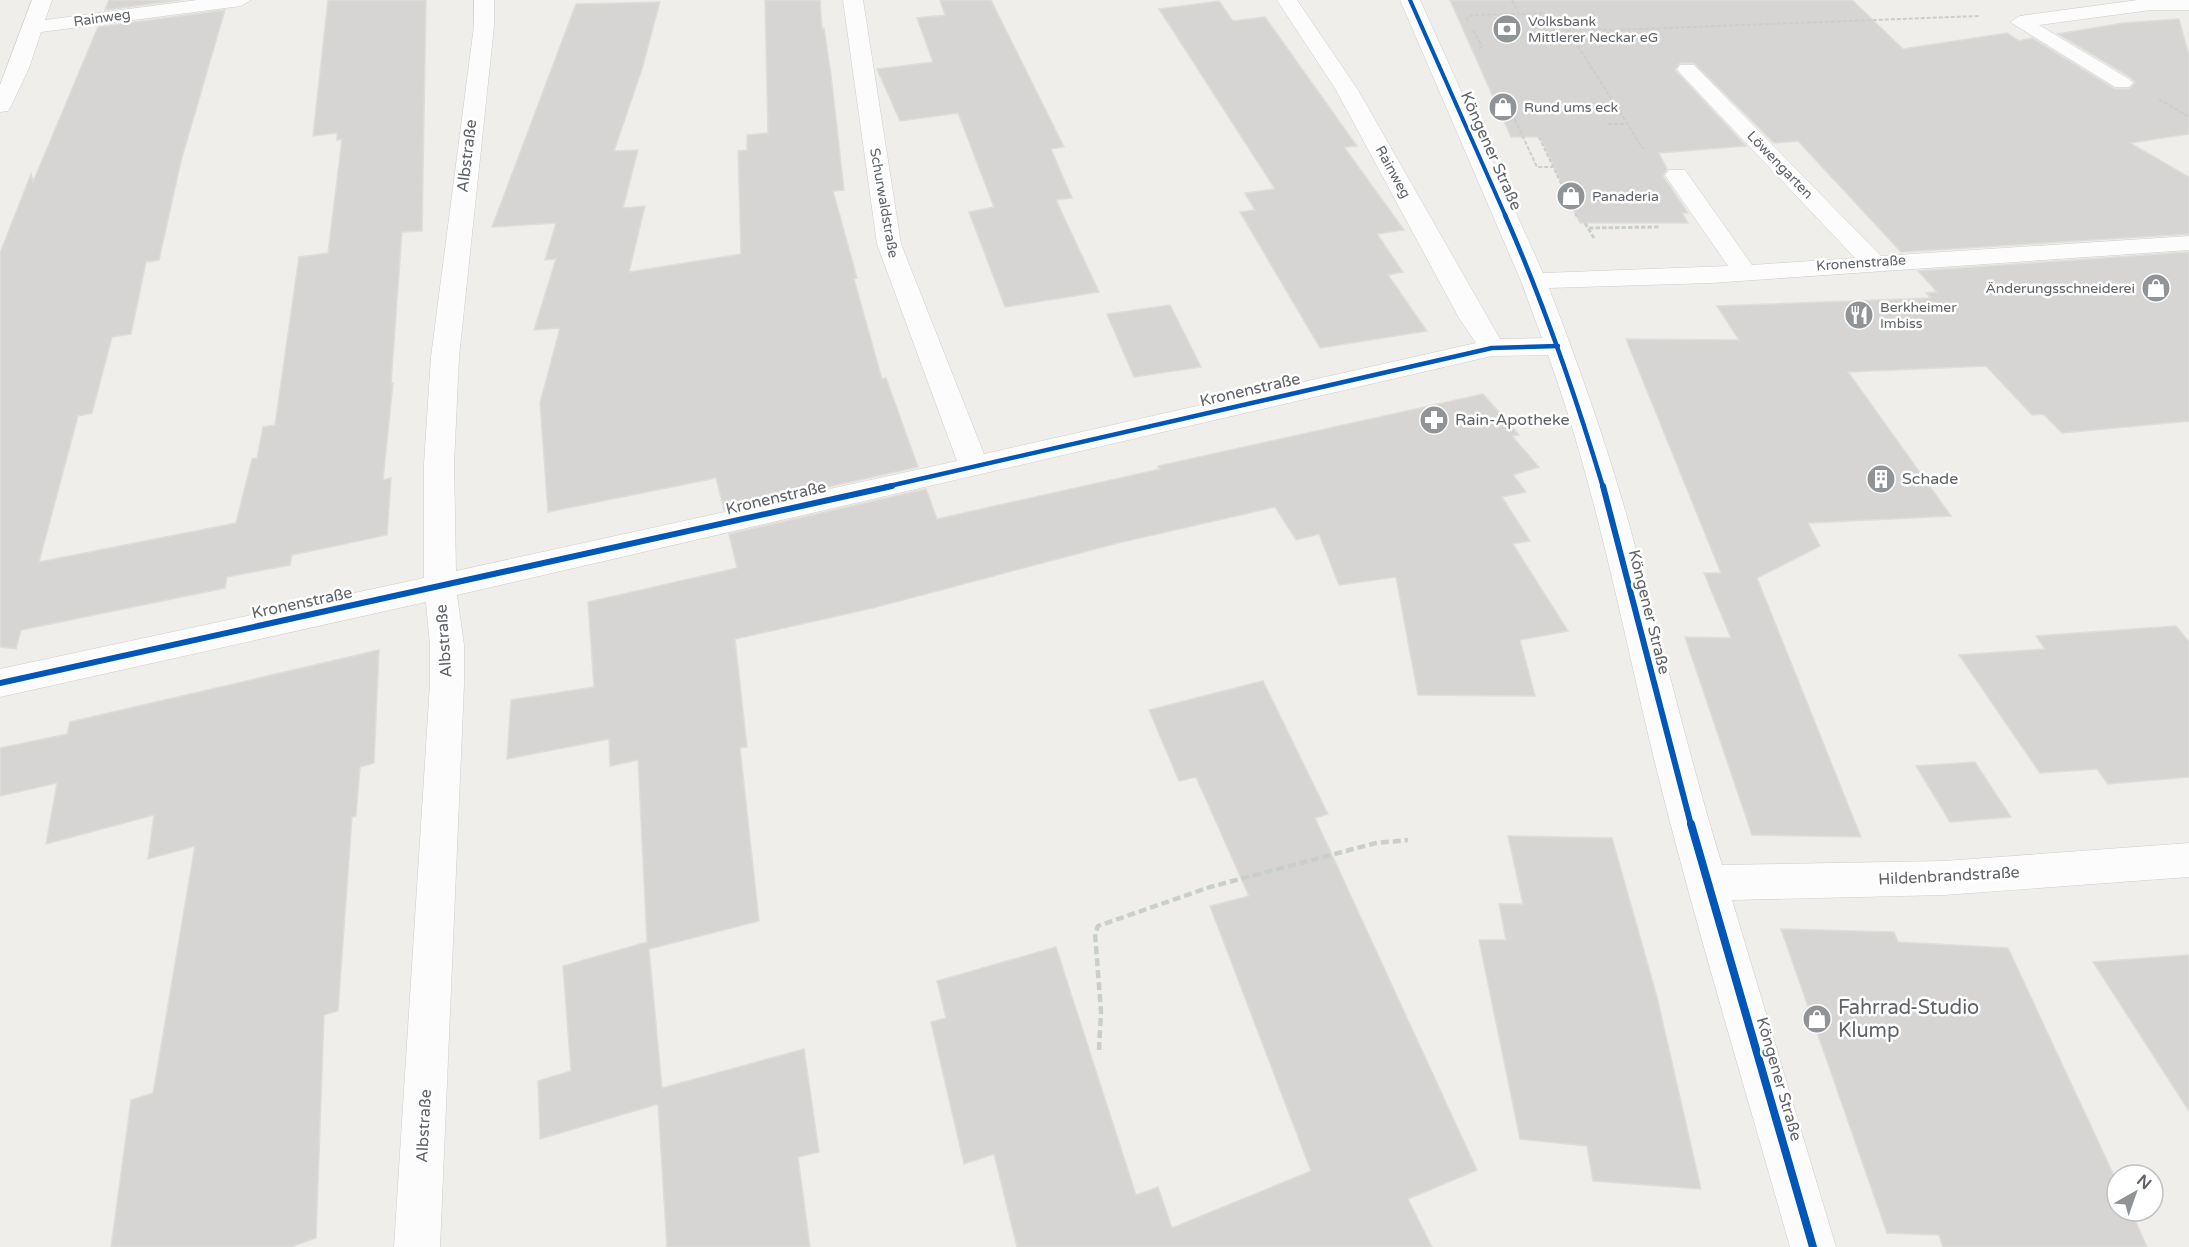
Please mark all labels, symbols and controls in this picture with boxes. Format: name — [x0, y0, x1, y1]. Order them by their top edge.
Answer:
street label: Rainweg — [72, 6, 132, 30]
bank icon: Volksbank Mittlerer Neckar eG — [1491, 13, 1523, 45]
place label: Volksbank Mittlerer Neckar eG — [1528, 13, 1658, 46]
street label: Köngener Straße — [1456, 88, 1526, 214]
shop icon: Rund ums eck — [1487, 91, 1519, 123]
place label: Rund ums eck — [1524, 99, 1619, 116]
street label: Albstraße — [453, 118, 481, 194]
street label: Löwengarten — [1743, 128, 1817, 202]
street label: Rainweg — [1372, 143, 1414, 201]
street label: Schurwaldstraße — [866, 147, 902, 259]
shop icon: Panaderia — [1555, 180, 1587, 212]
place label: Panaderia — [1592, 188, 1659, 205]
street label: Kronenstraße — [1816, 251, 1906, 275]
shop icon: Änderungsschneiderei — [2140, 272, 2172, 304]
place label: Änderungsschneiderei — [1985, 280, 2135, 297]
restaurant icon: Berkheimer Imbiss — [1843, 299, 1875, 331]
place label: Berkheimer Imbiss — [1880, 299, 1957, 332]
street label: Kronenstraße — [1198, 369, 1302, 411]
pharmacy icon: Rain-Apotheke — [1418, 404, 1450, 436]
place label: Rain-Apotheke — [1455, 410, 1570, 430]
building icon: Schade — [1865, 463, 1897, 495]
place label: Schade — [1902, 469, 1958, 489]
street label: Kronenstraße — [724, 477, 828, 519]
street label: Köngener Straße — [1624, 548, 1674, 676]
street label: Kronenstraße — [250, 583, 354, 623]
street label: Albstraße — [431, 604, 457, 678]
street label: Hildenbrandstraße — [1878, 862, 2020, 890]
place label: Fahrrad-Studio Klump — [1838, 996, 1979, 1043]
shop icon: Fahrrad-Studio Klump — [1801, 1003, 1833, 1035]
street label: Köngener Straße — [1752, 1015, 1806, 1143]
street label: Albstraße — [412, 1089, 436, 1163]
north arrow — [2105, 1163, 2165, 1223]
text: N — [2133, 1170, 2155, 1194]

